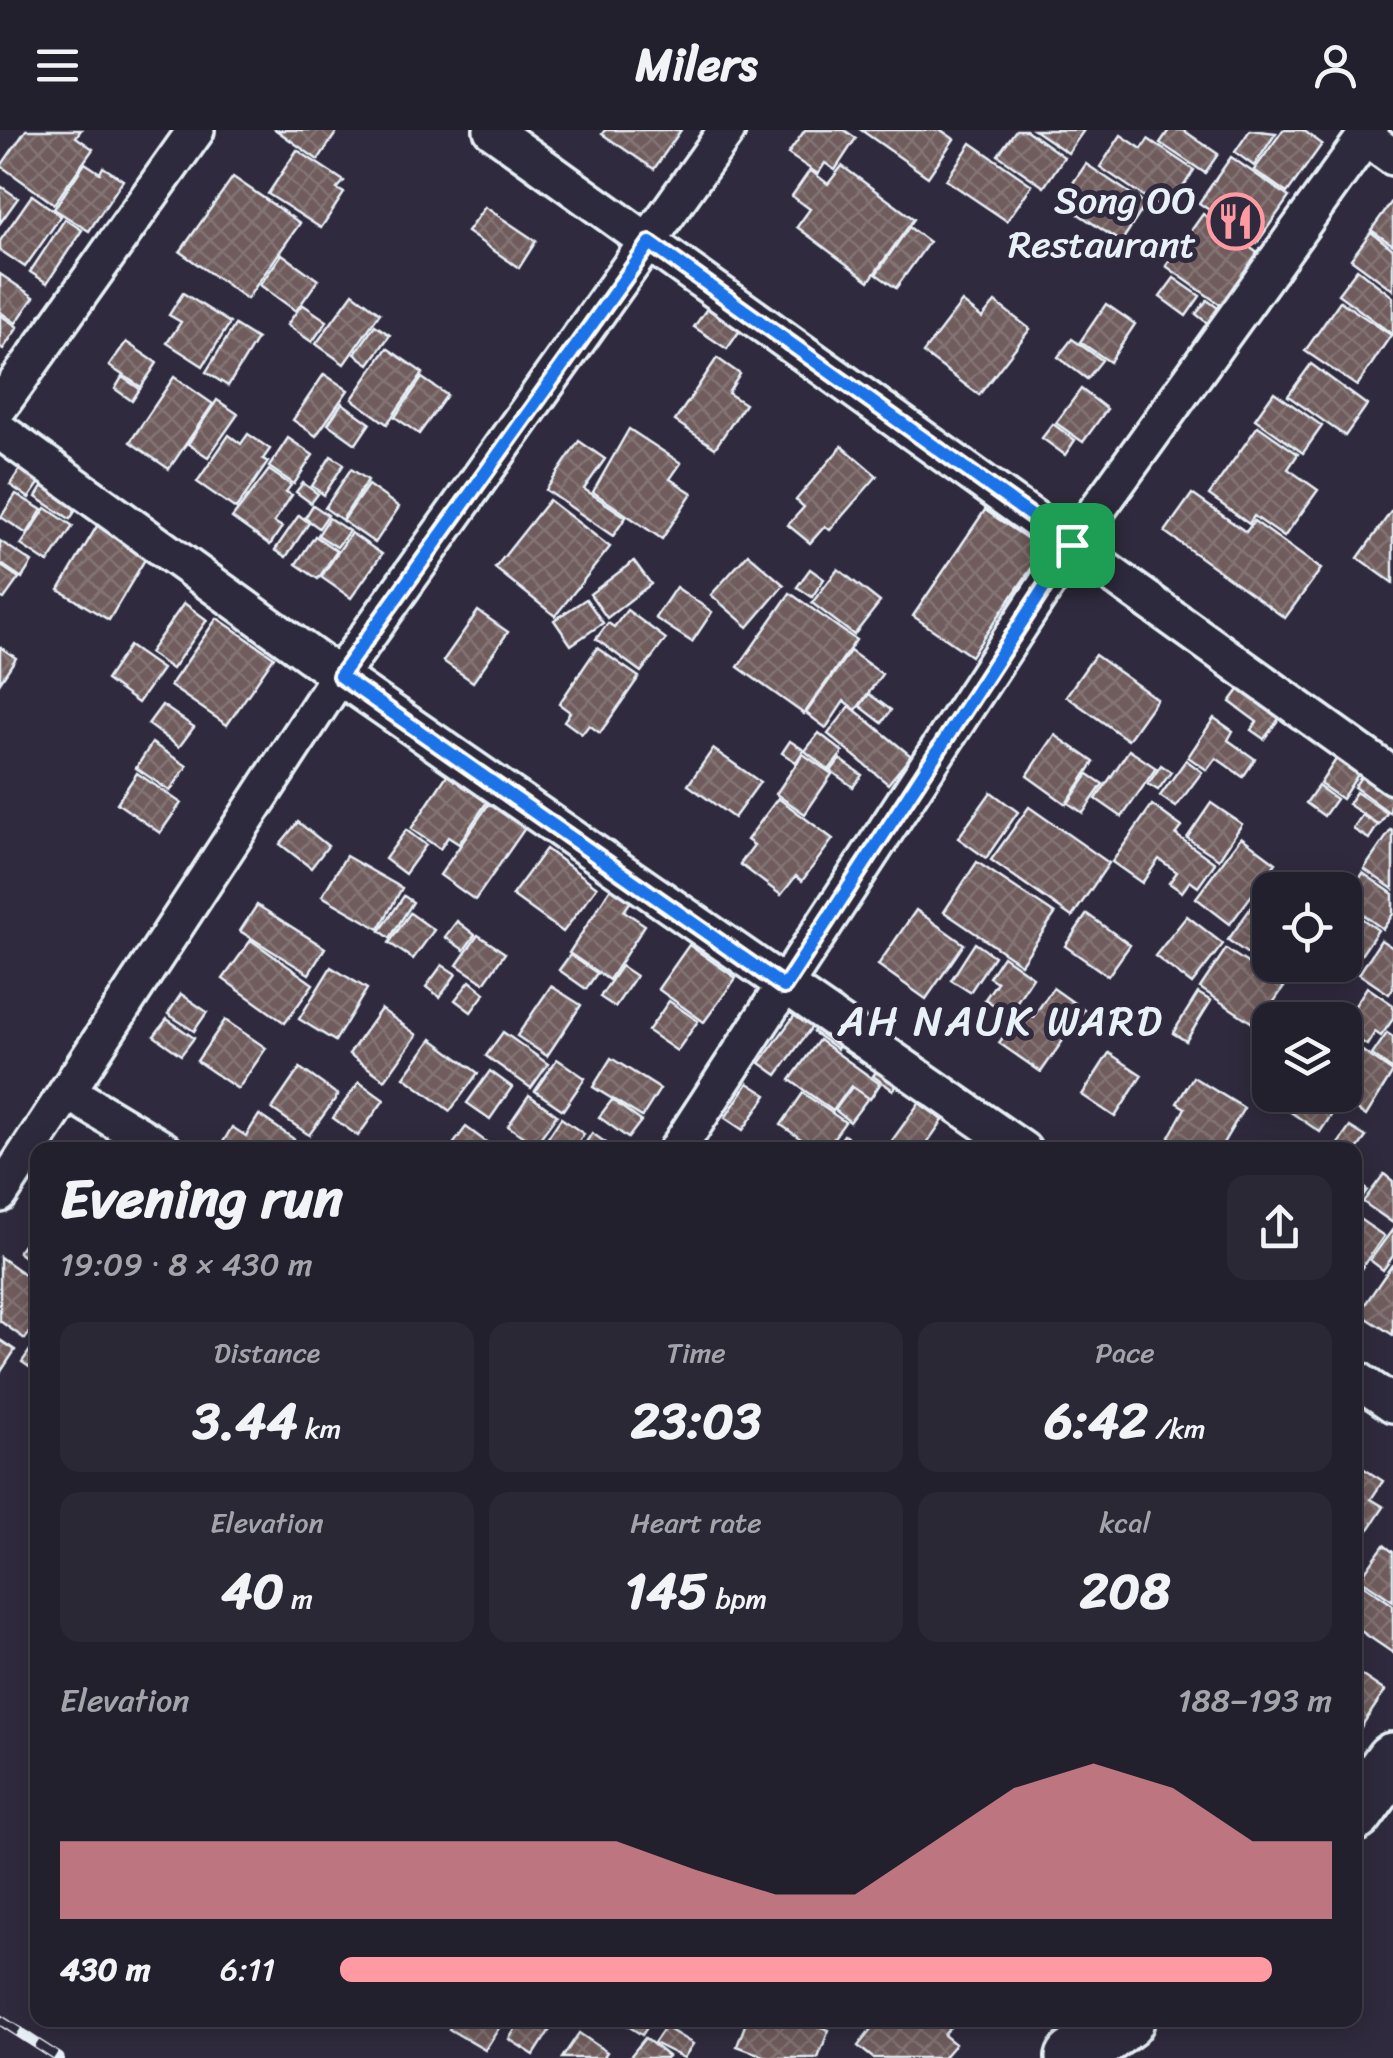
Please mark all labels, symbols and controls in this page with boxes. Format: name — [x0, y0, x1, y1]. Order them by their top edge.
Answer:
text: Milers — [636, 25, 758, 105]
icon: menu — [30, 38, 85, 93]
icon: person — [1308, 38, 1363, 93]
place label: Song OO Restaurant — [1008, 167, 1196, 278]
restaurant icon: Song OO Restaurant — [1205, 192, 1265, 252]
pin — [1030, 503, 1115, 588]
icon: arrive — [1045, 518, 1100, 573]
map controls — [1252, 872, 1362, 1112]
button: locate — [1252, 872, 1362, 982]
district label: AH NAUK WARD — [837, 984, 1164, 1058]
button: layers — [1252, 1002, 1362, 1112]
text: Evening run — [60, 1150, 343, 1247]
button: share — [1227, 1175, 1332, 1280]
text: 19:09 · 8 × 430 m — [60, 1236, 313, 1293]
text: Distance — [214, 1328, 320, 1377]
text: Time — [666, 1328, 726, 1377]
text: Pace — [1095, 1328, 1155, 1377]
text: 3.44 — [193, 1377, 298, 1466]
text: 23:03 — [631, 1377, 761, 1466]
text: 6:42 — [1044, 1377, 1148, 1466]
text: km — [298, 1404, 341, 1453]
text: /km — [1148, 1404, 1206, 1453]
text: Elevation — [210, 1498, 324, 1547]
text: Heart rate — [630, 1498, 762, 1547]
text: kcal — [1100, 1498, 1150, 1547]
text: 40 — [221, 1547, 284, 1636]
text: 145 — [625, 1547, 708, 1636]
text: 208 — [1080, 1547, 1170, 1636]
text: m — [284, 1574, 313, 1623]
text: bpm — [708, 1574, 767, 1623]
text: Elevation — [60, 1672, 190, 1729]
text: 188–193 m — [1178, 1672, 1332, 1729]
text: 430 m — [60, 1941, 151, 1998]
text: 6:11 — [220, 1941, 275, 1998]

